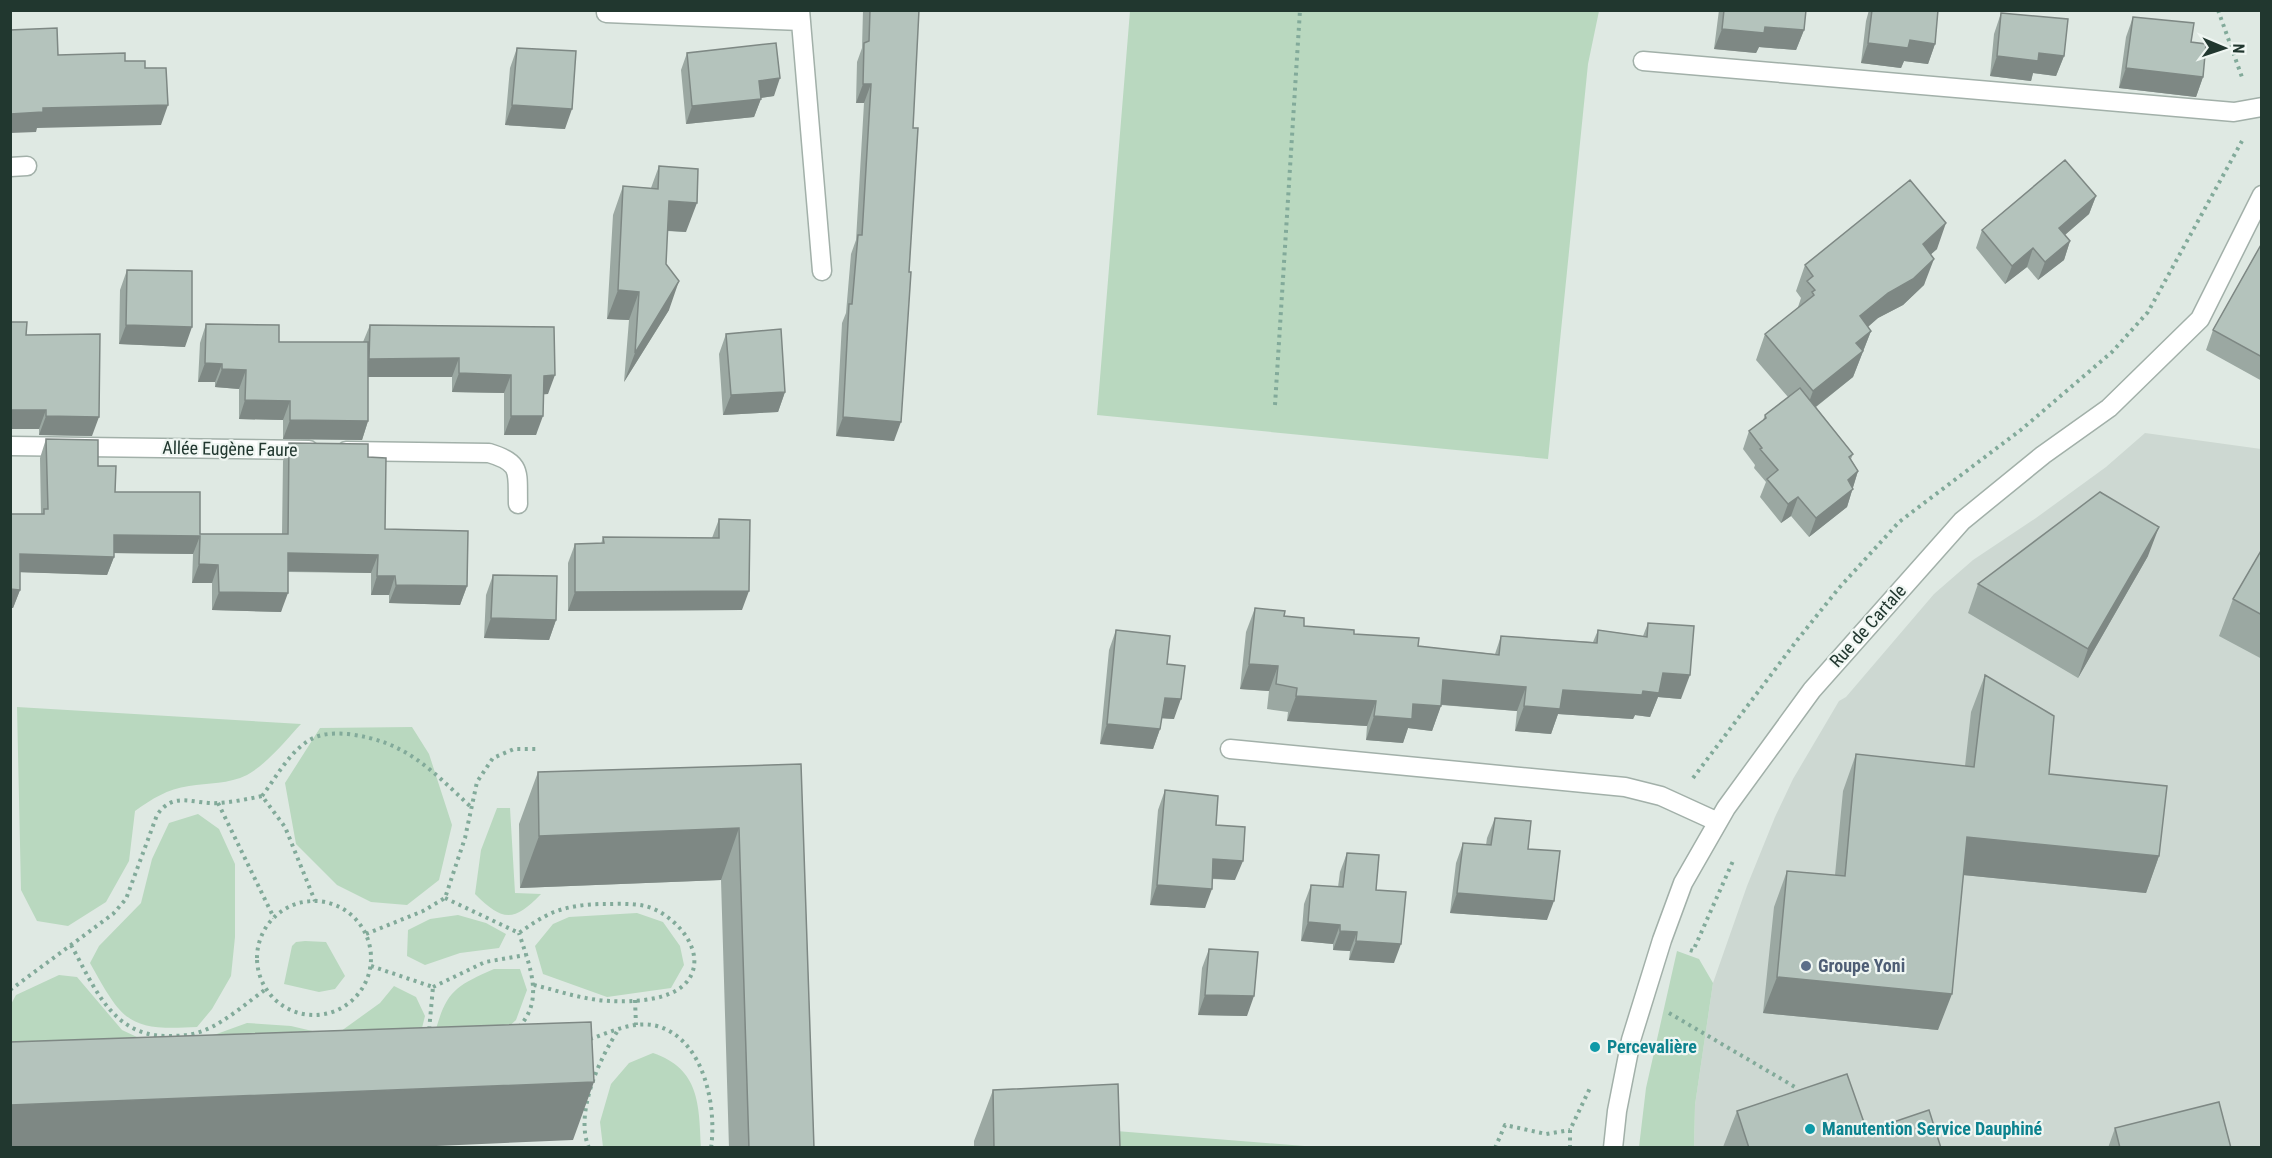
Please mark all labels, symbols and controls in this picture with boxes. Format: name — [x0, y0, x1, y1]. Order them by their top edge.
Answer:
north arrow — [2194, 18, 2254, 78]
text: N — [2229, 43, 2248, 54]
street label: Allée Eugène Faure — [162, 437, 298, 460]
street label: Rue de Cartale — [1825, 580, 1910, 671]
place label: Groupe Yoni — [1818, 955, 1905, 976]
marker: Groupe Yoni — [1799, 959, 1813, 973]
place label: Percevalière — [1607, 1036, 1697, 1057]
marker: Percevalière — [1588, 1040, 1602, 1054]
place label: Manutention Service Dauphiné — [1822, 1118, 2043, 1139]
marker: Manutention Service Dauphiné — [1803, 1122, 1817, 1136]

